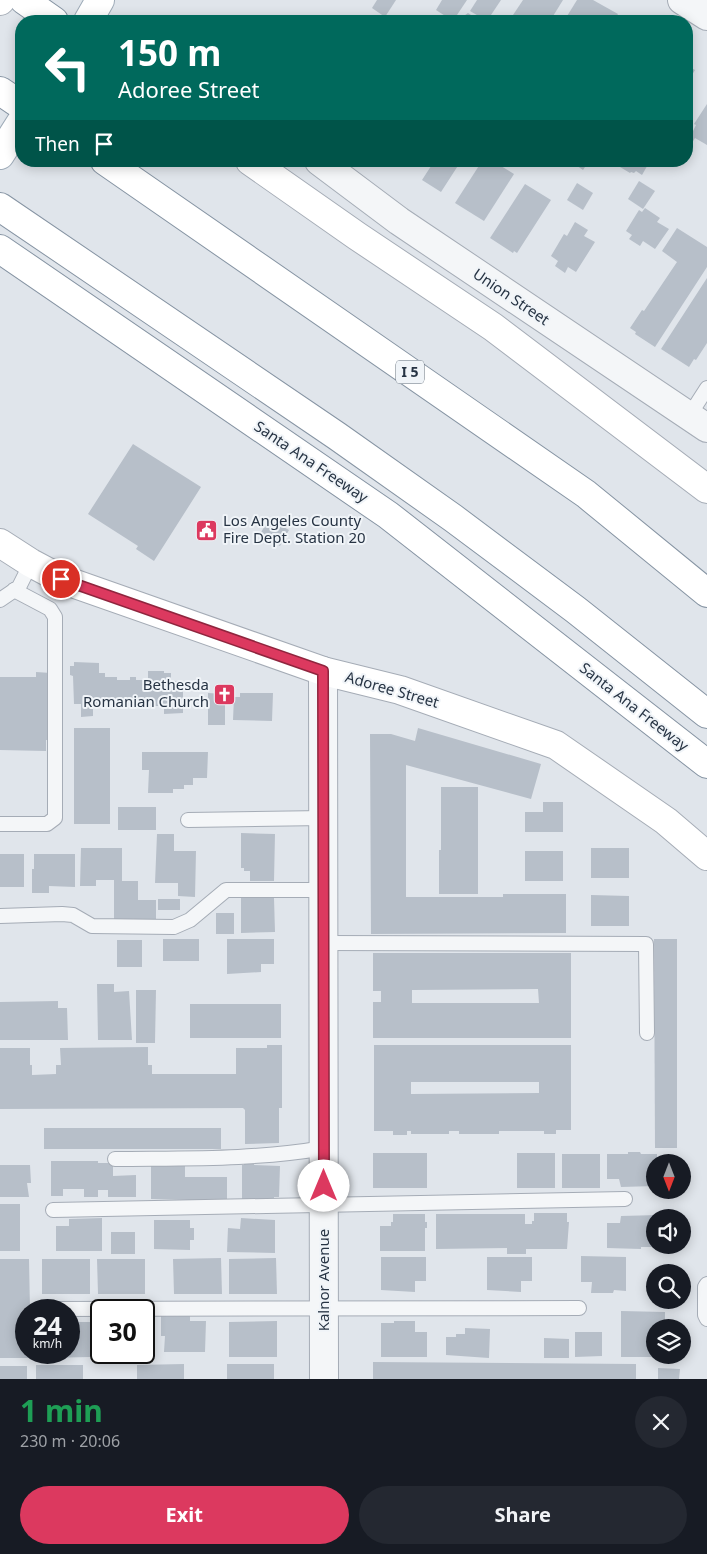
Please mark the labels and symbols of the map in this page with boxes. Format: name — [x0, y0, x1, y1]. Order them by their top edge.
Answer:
street label: Union Street — [469, 263, 554, 329]
road number: I 5 — [396, 361, 424, 384]
street label: Santa Ana Freeway — [251, 416, 373, 507]
place label: Los Angeles County Fire Dept. Station 20 — [223, 510, 366, 547]
public building icon: Los Angeles County Fire Dept. Station 20 — [195, 518, 219, 542]
pin — [40, 558, 82, 600]
street label: Santa Ana Freeway — [576, 657, 693, 755]
street label: Adoree Street — [343, 666, 442, 712]
place label: Bethesda Romanian Church — [83, 674, 209, 711]
church icon: Bethesda Romanian Church — [213, 682, 237, 706]
north arrow — [646, 1154, 691, 1199]
position arrow — [297, 1159, 349, 1211]
street label: Kalnor Avenue — [313, 1229, 333, 1331]
speed limit sign: 30 — [90, 1299, 155, 1364]

